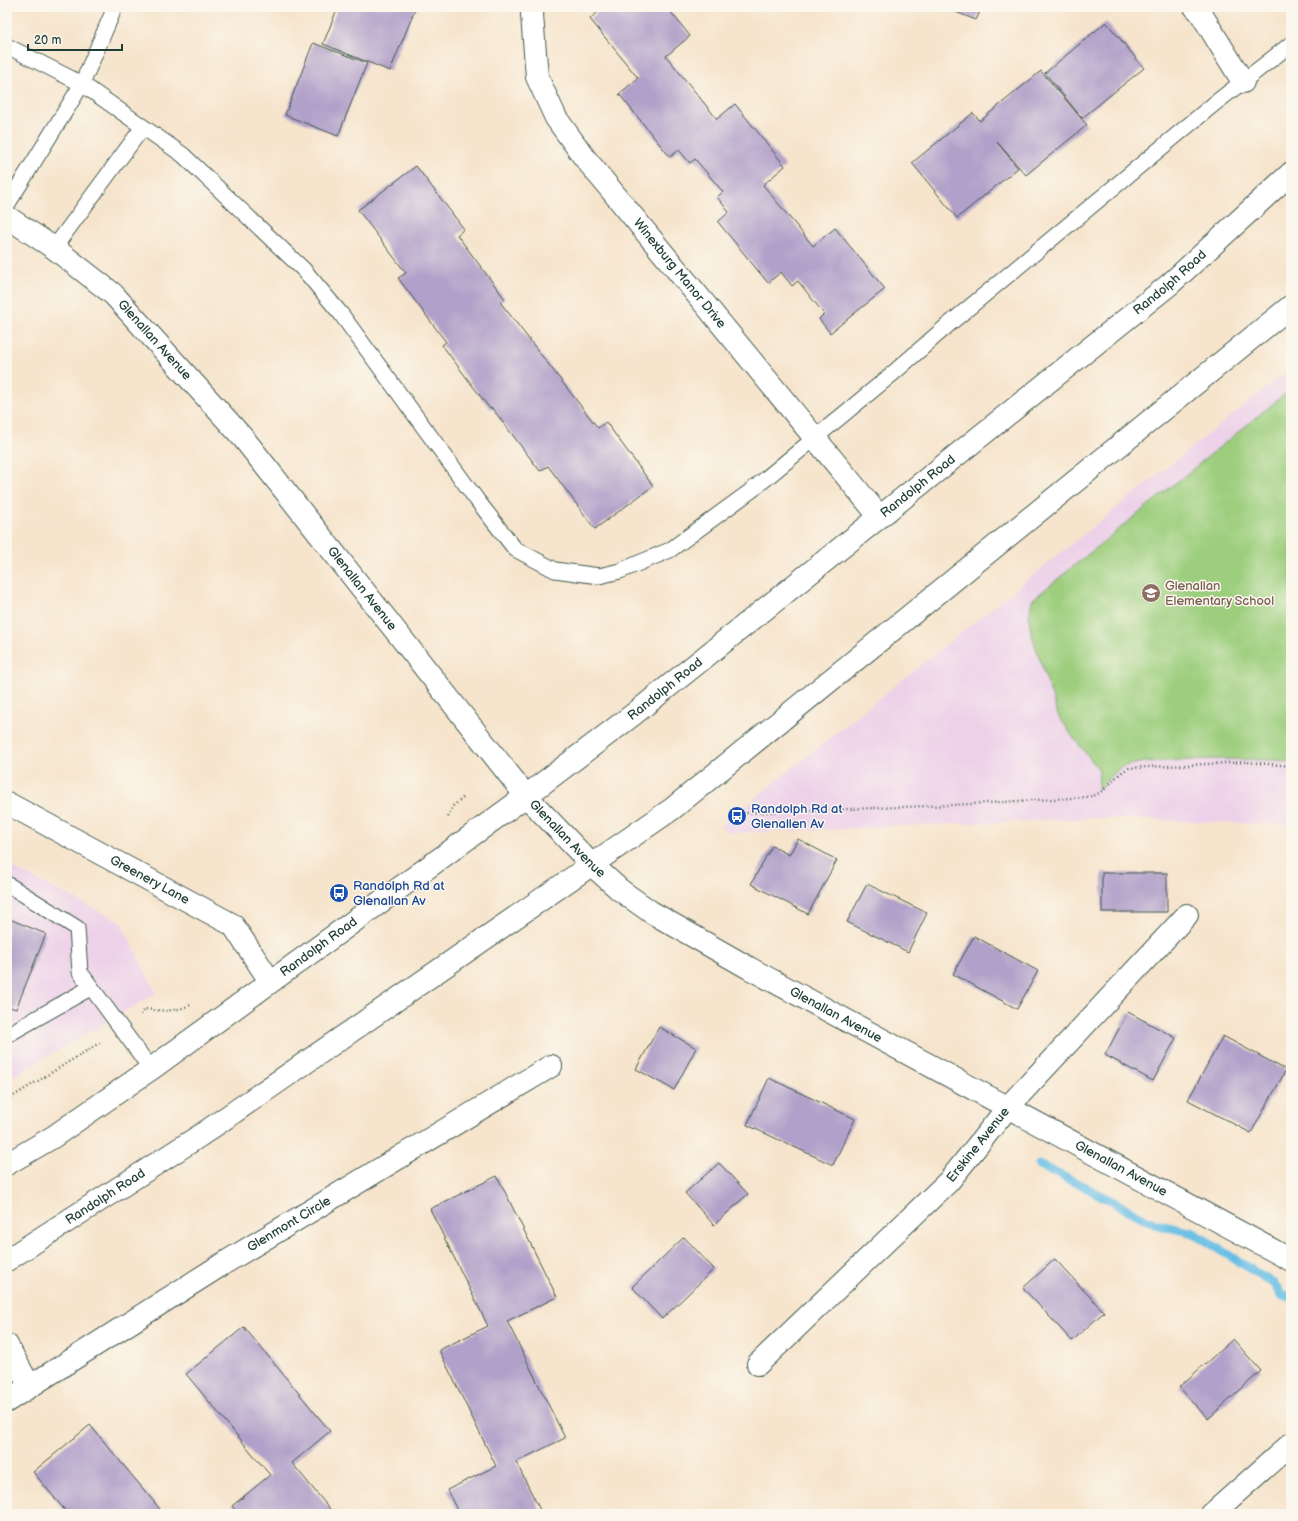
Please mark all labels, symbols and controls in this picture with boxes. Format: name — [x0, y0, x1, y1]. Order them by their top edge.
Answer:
scale bar — [28, 26, 122, 52]
text: 20 m — [34, 33, 61, 48]
street label: Winexburg Manor Drive — [630, 215, 730, 332]
street label: Randolph Road — [1130, 247, 1210, 318]
street label: Glenallan Avenue — [114, 296, 195, 384]
street label: Randolph Road — [877, 451, 959, 521]
street label: Glenallan Avenue — [324, 543, 400, 634]
place label: Glenallan Elementary School — [1165, 578, 1274, 609]
school or university icon: Glenallan Elementary School — [1140, 582, 1162, 604]
street label: Randolph Road — [625, 654, 706, 724]
street label: Glenallan Avenue — [526, 796, 609, 881]
place label: Randolph Rd at Glenallen Av — [751, 801, 842, 832]
bus stop icon: Randolph Rd at Glenallen Av — [726, 805, 748, 827]
street label: Greenery Lane — [107, 852, 192, 908]
place label: Randolph Rd at Glenallan Av — [353, 878, 444, 909]
bus stop icon: Randolph Rd at Glenallan Av — [328, 882, 350, 904]
street label: Randolph Road — [277, 914, 360, 980]
street label: Glenallan Avenue — [787, 983, 885, 1046]
street label: Erskine Avenue — [943, 1104, 1013, 1185]
street label: Glenallan Avenue — [1072, 1137, 1170, 1200]
street label: Randolph Road — [63, 1165, 148, 1228]
street label: Glenmont Circle — [244, 1192, 334, 1255]

